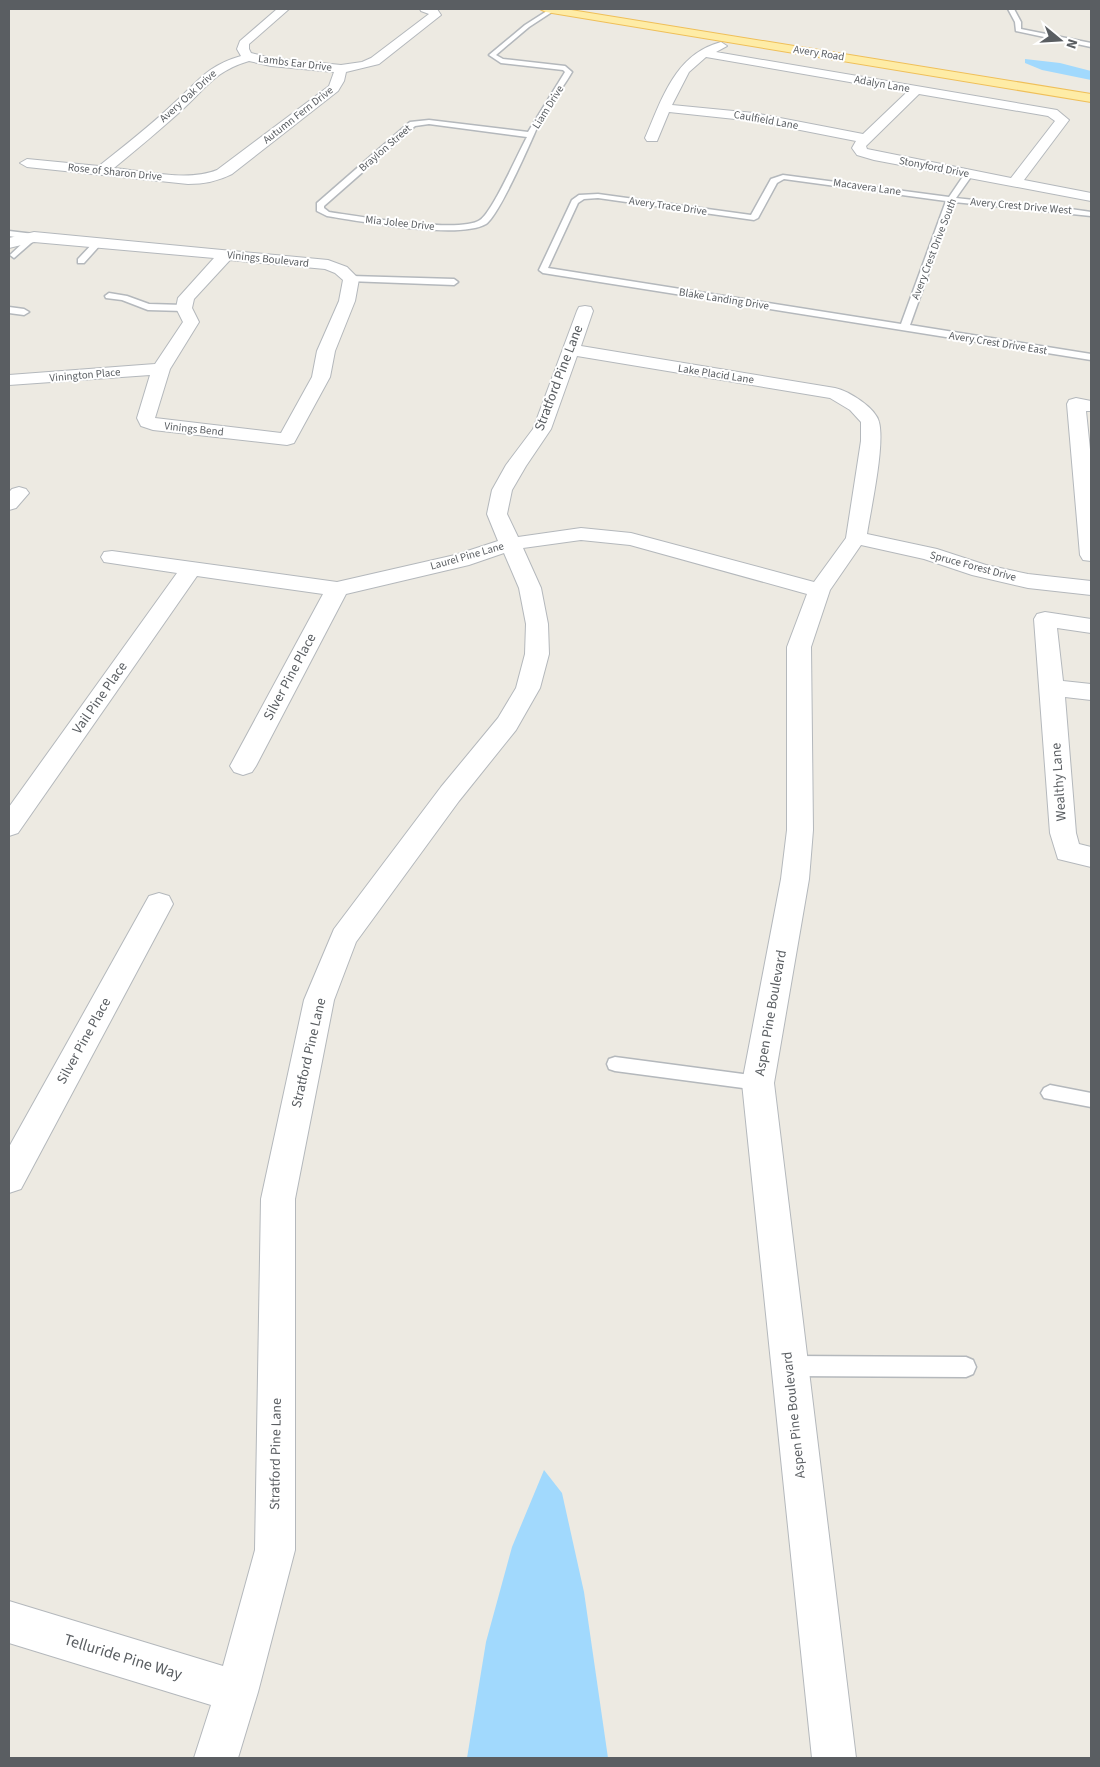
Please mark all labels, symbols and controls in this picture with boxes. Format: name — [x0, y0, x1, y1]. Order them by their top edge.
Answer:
north arrow — [1035, 15, 1085, 65]
text: N — [1060, 36, 1082, 51]
street label: Avery Road — [792, 42, 846, 64]
street label: Lambs Ear Drive — [257, 51, 333, 75]
street label: Avery Oak Drive — [156, 66, 220, 126]
street label: Adalyn Lane — [853, 72, 911, 96]
street label: Autumn Fern Drive — [260, 82, 337, 147]
street label: Liam Drive — [529, 82, 568, 132]
street label: Caulfield Lane — [732, 107, 800, 133]
street label: Braylon Street — [355, 121, 415, 175]
street label: Stonyford Drive — [898, 153, 971, 181]
street label: Rose of Sharon Drive — [67, 160, 163, 184]
street label: Macavera Lane — [832, 175, 902, 199]
street label: Avery Trace Drive — [628, 193, 709, 219]
street label: Avery Crest Drive West — [970, 194, 1073, 218]
street label: Avery Crest Drive South — [908, 196, 960, 302]
street label: Mia Jolee Drive — [365, 212, 436, 234]
street label: Vinings Boulevard — [226, 247, 310, 271]
street label: Blake Landing Drive — [678, 284, 771, 314]
street label: Stratford Pine Lane — [530, 322, 588, 434]
street label: Avery Crest Drive East — [948, 328, 1048, 358]
street label: Lake Placid Lane — [677, 361, 756, 387]
street label: Vinington Place — [49, 364, 122, 386]
street label: Vinings Bend — [164, 418, 224, 440]
street label: Laurel Pine Lane — [428, 538, 506, 574]
street label: Spruce Forest Drive — [928, 547, 1018, 585]
street label: Silver Pine Place — [259, 630, 321, 724]
street label: Vail Pine Place — [68, 658, 132, 738]
street label: Wealthy Lane — [1046, 742, 1072, 822]
street label: Aspen Pine Boulevard — [750, 948, 792, 1078]
street label: Silver Pine Place — [52, 994, 116, 1088]
street label: Stratford Pine Lane — [287, 996, 331, 1110]
street label: Aspen Pine Boulevard — [777, 1351, 811, 1479]
street label: Stratford Pine Lane — [265, 1398, 287, 1510]
street label: Telluride Pine Way — [61, 1629, 185, 1686]

